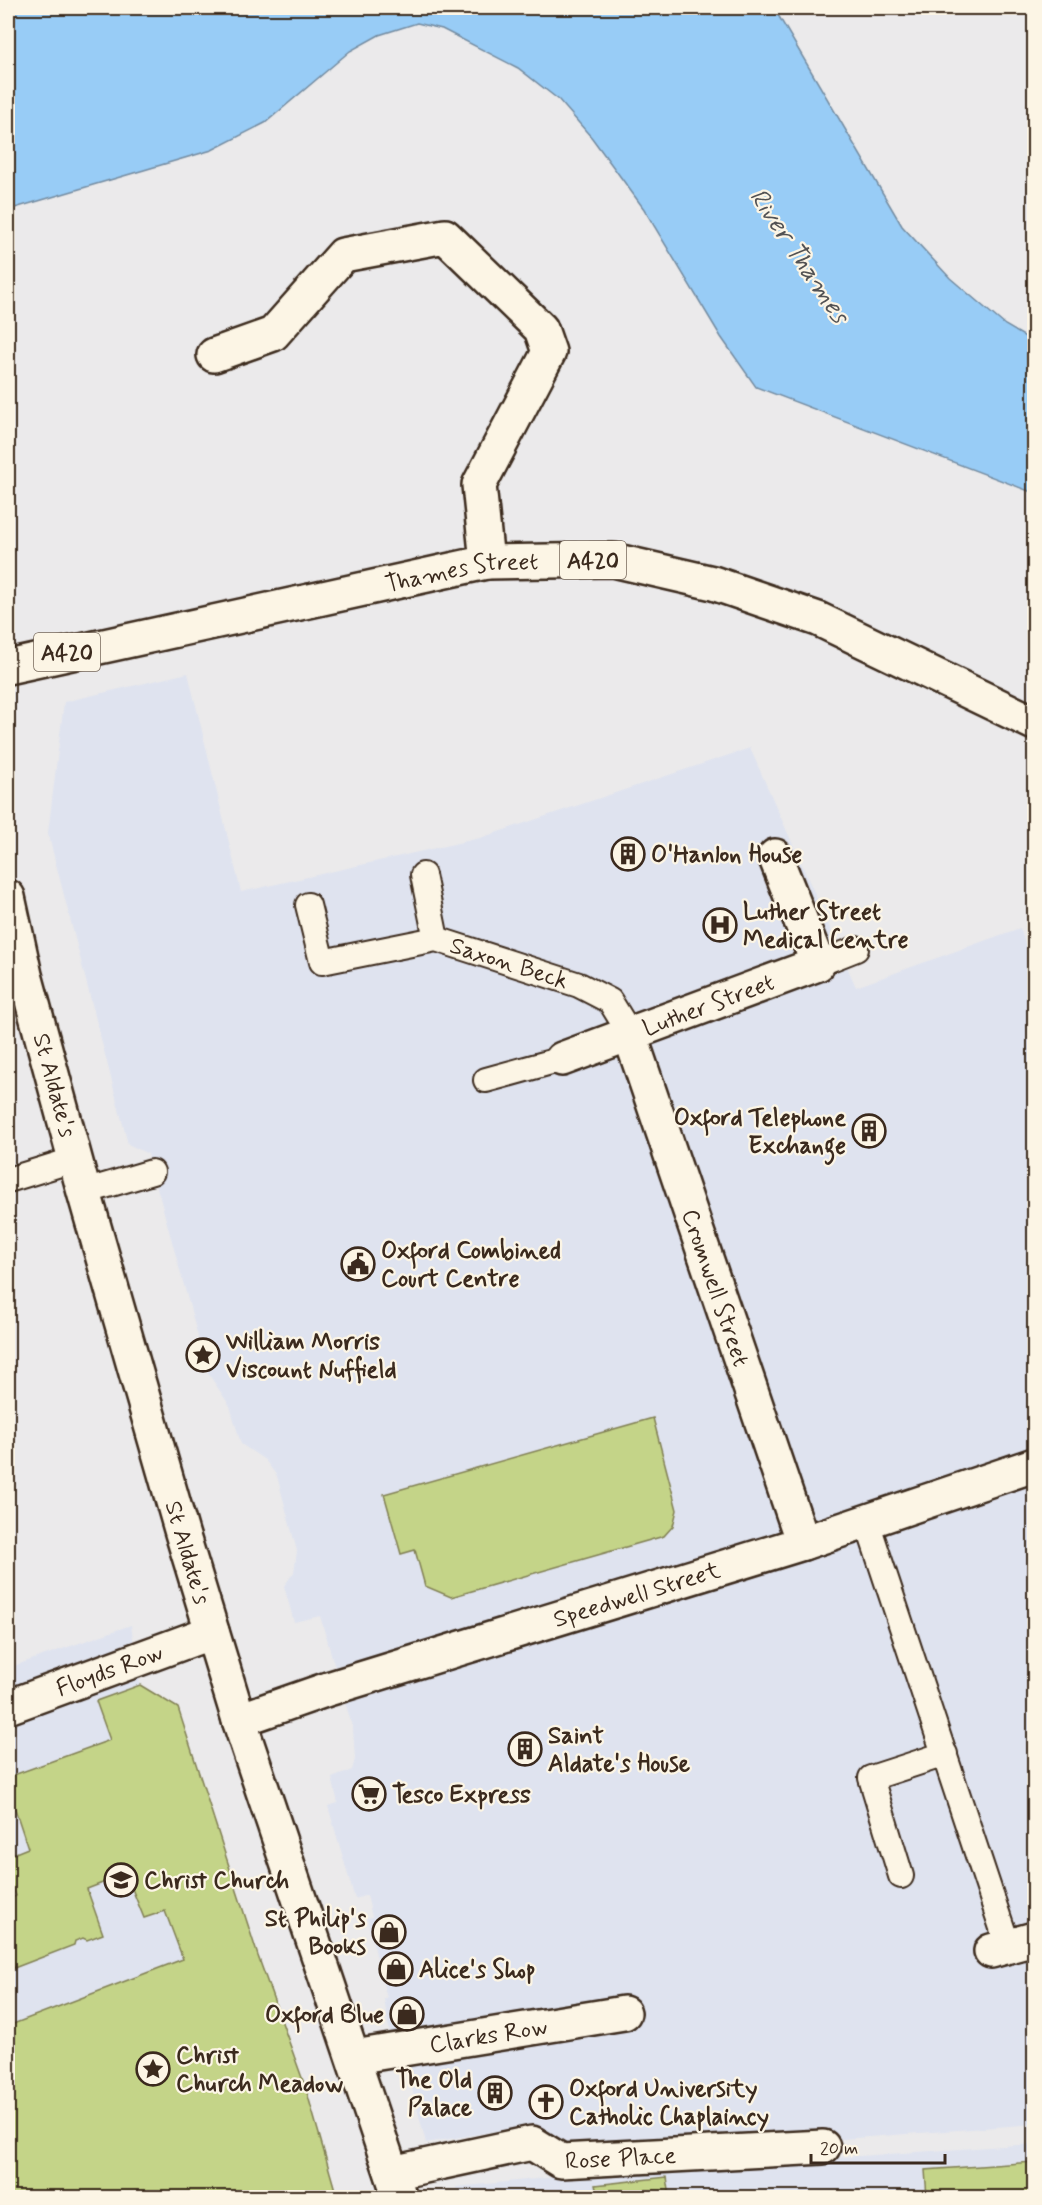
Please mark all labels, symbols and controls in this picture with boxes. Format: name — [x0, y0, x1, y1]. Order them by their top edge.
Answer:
water label: River Thames — [741, 182, 857, 332]
road number: A420 — [560, 541, 626, 579]
street label: Thames Street — [382, 547, 539, 601]
road number: A420 — [34, 633, 100, 671]
building icon: O'Hanlon House — [610, 836, 646, 872]
place label: O'Hanlon House — [651, 840, 803, 871]
place label: Luther Street Medical Centre — [743, 897, 909, 956]
hospital icon: Luther Street Medical Centre — [702, 907, 738, 943]
street label: Saxon Beck — [446, 931, 572, 998]
street label: Luther Street — [639, 968, 779, 1045]
street label: St Aldate's — [25, 1030, 83, 1142]
place label: Oxford Telephone Exchange — [674, 1103, 846, 1165]
building icon: Oxford Telephone Exchange — [851, 1113, 887, 1149]
street label: Cromwell Street — [673, 1205, 756, 1371]
place label: Oxford Combined Court Centre — [381, 1236, 561, 1295]
public building icon: Oxford Combined Court Centre — [340, 1246, 376, 1282]
place label: William Morris Viscount Nuffield — [225, 1327, 396, 1386]
place icon: William Morris Viscount Nuffield — [185, 1337, 221, 1373]
street label: St Aldate's — [157, 1498, 217, 1609]
street label: Speedwell Street — [550, 1555, 724, 1636]
street label: Floyds Row — [52, 1637, 168, 1705]
place label: Saint Aldate's House — [548, 1721, 691, 1780]
building icon: Saint Aldate's House — [507, 1731, 543, 1767]
supermarket icon: Tesco Express — [351, 1776, 387, 1812]
place label: Tesco Express — [392, 1780, 531, 1811]
school or university icon: Christ Church — [103, 1862, 139, 1898]
place label: Christ Church — [144, 1866, 289, 1897]
place label: St Philip's Books — [265, 1904, 367, 1963]
shop icon: St Philip's Books — [371, 1914, 407, 1950]
shop icon: Alice's Shop — [378, 1951, 414, 1987]
place label: Alice's Shop — [419, 1955, 536, 1986]
shop icon: Oxford Blue — [389, 1996, 425, 2032]
place label: Oxford Blue — [265, 2000, 384, 2033]
street label: Clarks Row — [427, 2012, 550, 2061]
place label: Christ Church Meadow — [176, 2041, 343, 2100]
place icon: Christ Church Meadow — [135, 2051, 171, 2087]
place label: The Old Palace — [395, 2065, 473, 2124]
place label: Oxford University Catholic Chaplaincy — [569, 2074, 769, 2133]
building icon: The Old Palace — [477, 2075, 513, 2111]
church icon: Oxford University Catholic Chaplaincy — [528, 2084, 564, 2120]
scale bar — [811, 2127, 944, 2165]
text: 20 m — [820, 2137, 858, 2161]
street label: Rose Place — [564, 2141, 677, 2178]

